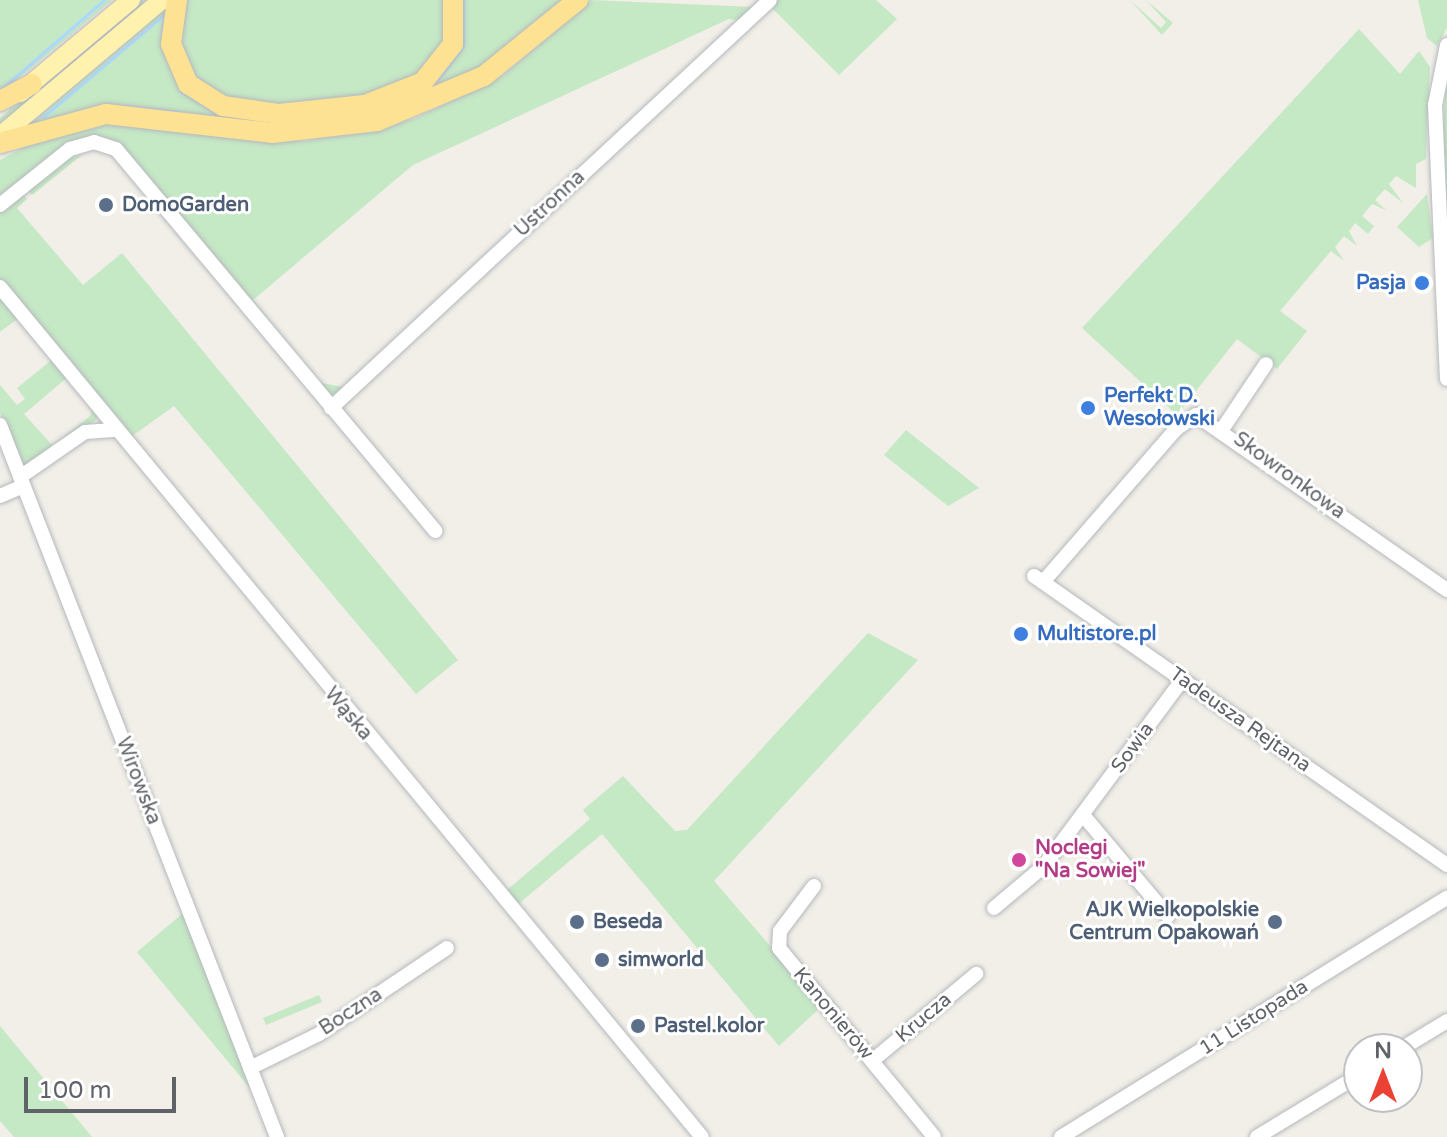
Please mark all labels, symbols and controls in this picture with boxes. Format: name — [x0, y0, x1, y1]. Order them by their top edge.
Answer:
street label: Ustronna — [510, 166, 590, 242]
place label: DomoGarden — [122, 193, 249, 217]
marker: DomoGarden — [97, 196, 115, 214]
place label: Pasja — [1356, 271, 1406, 295]
marker: Pasja — [1413, 274, 1431, 292]
place label: Perfekt D. Wesołowski — [1104, 384, 1215, 431]
marker: Perfekt D. Wesołowski — [1079, 399, 1097, 417]
street label: Skowronkowa — [1228, 427, 1350, 525]
place label: Multistore.pl — [1037, 622, 1156, 646]
marker: Multistore.pl — [1012, 625, 1030, 643]
street label: Tadeusza Rejtana — [1165, 662, 1315, 778]
street label: Wąska — [319, 683, 377, 745]
street label: Sowia — [1107, 718, 1159, 778]
street label: Wirowska — [110, 734, 166, 828]
place label: Noclegi "Na Sowiej" — [1035, 836, 1145, 883]
marker: Noclegi "Na Sowiej" — [1010, 851, 1028, 869]
place label: AJK Wielkopolskie Centrum Opakowań — [1069, 898, 1259, 945]
place label: Beseda — [593, 910, 663, 934]
marker: Beseda — [568, 913, 586, 931]
marker: AJK Wielkopolskie Centrum Opakowań — [1266, 913, 1284, 931]
place label: simworld — [618, 948, 704, 972]
marker: simworld — [593, 951, 611, 969]
street label: Kanonierów — [788, 963, 878, 1065]
street label: 11 Listopada — [1195, 975, 1313, 1061]
street label: Boczna — [315, 983, 387, 1041]
street label: Krucza — [891, 988, 957, 1048]
place label: Pastel.kolor — [654, 1014, 764, 1038]
marker: Pastel.kolor — [629, 1017, 647, 1035]
north arrow — [1343, 1033, 1423, 1113]
text: N — [1374, 1038, 1392, 1064]
scale bar — [28, 1061, 180, 1111]
text: 100 m — [38, 1076, 112, 1105]

